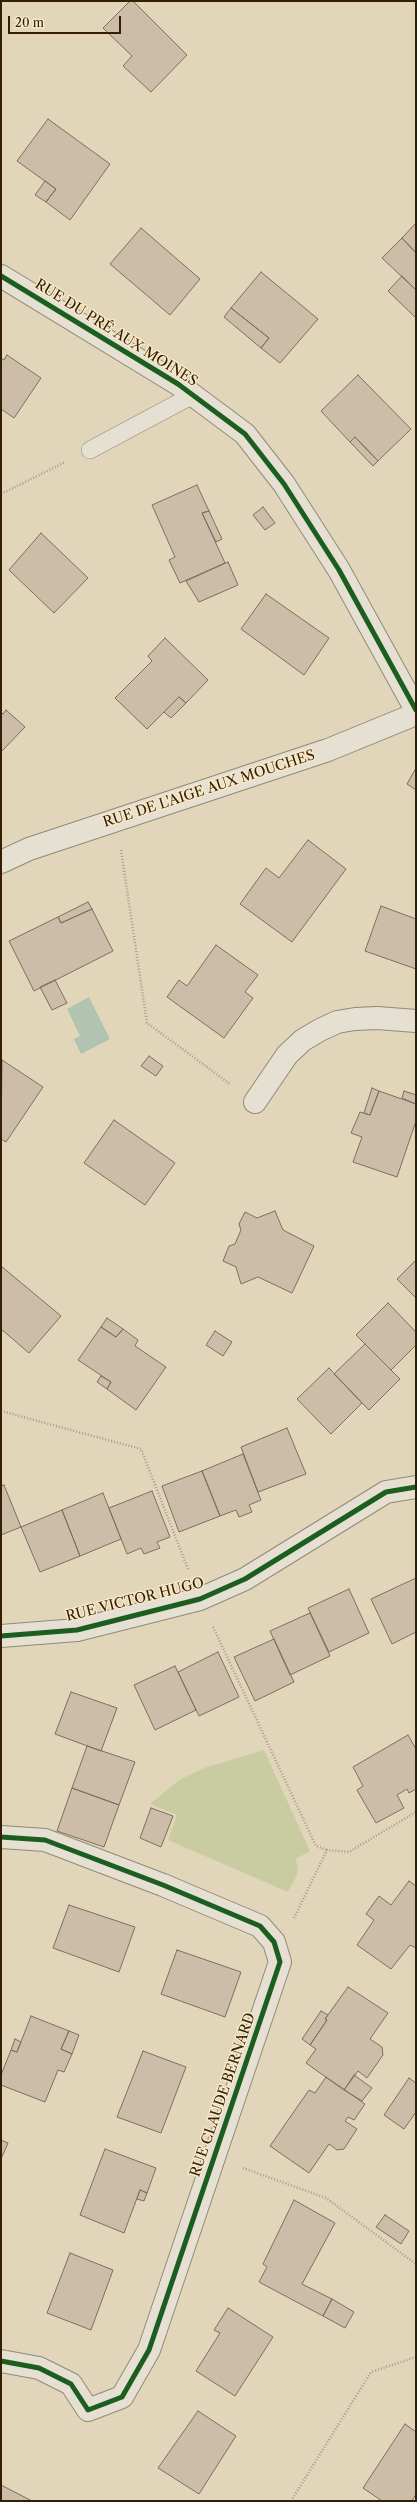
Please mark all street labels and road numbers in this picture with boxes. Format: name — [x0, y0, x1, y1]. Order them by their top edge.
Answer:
street label: RUE DU PRÉ AUX MOINES — [32, 276, 200, 390]
street label: RUE DE L'AIGE AUX MOUCHES — [101, 747, 317, 831]
street label: RUE VICTOR HUGO — [64, 1575, 206, 1625]
street label: RUE CLAUDE BERNARD — [187, 2011, 259, 2179]

